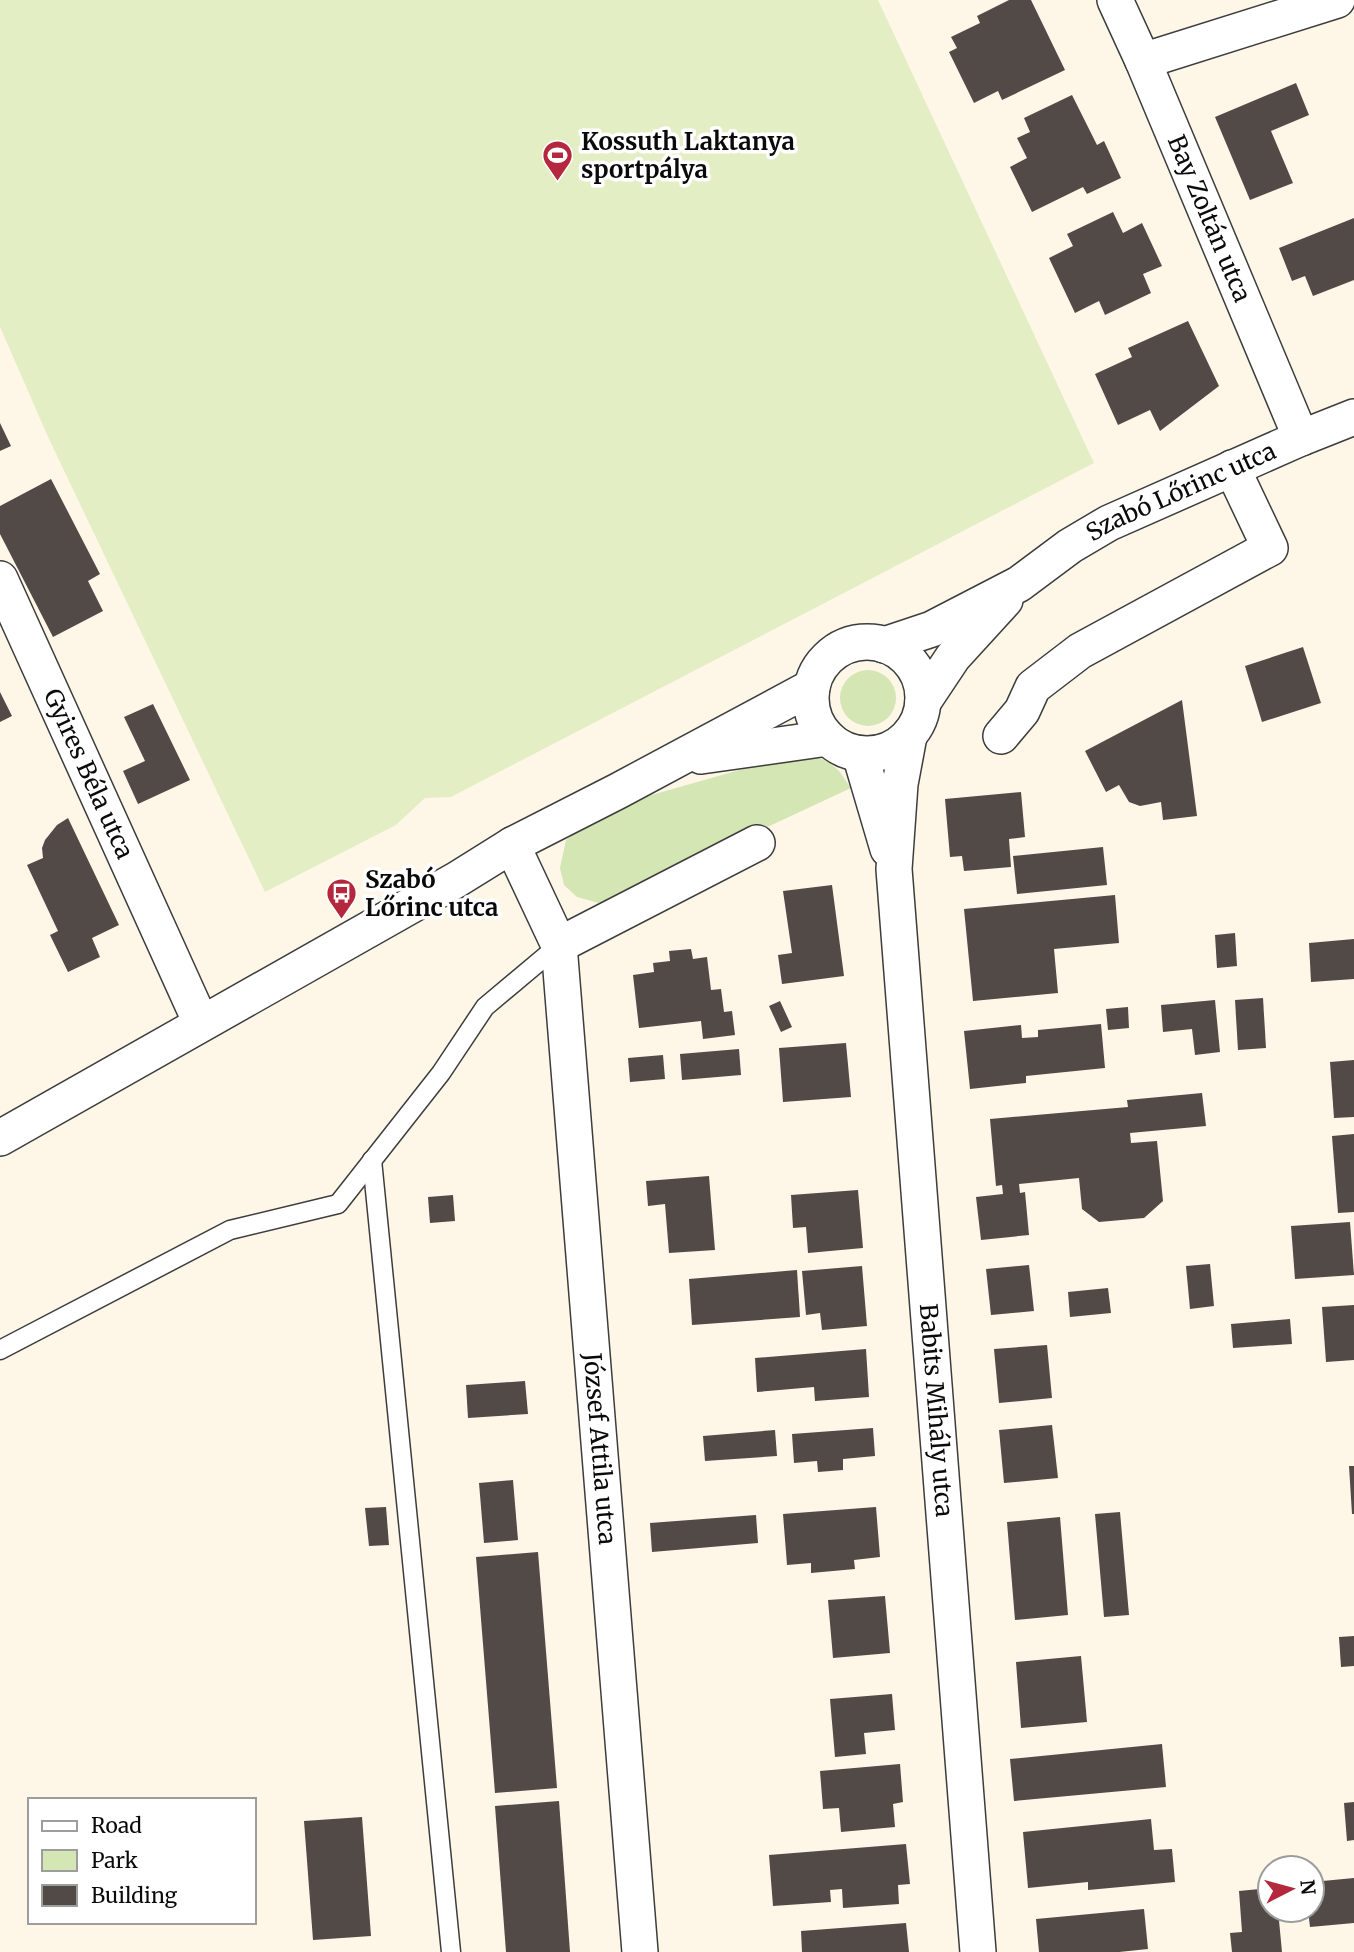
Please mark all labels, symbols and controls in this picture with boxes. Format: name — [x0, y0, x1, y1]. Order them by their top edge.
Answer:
place label: Kossuth Laktanya sportpálya — [581, 126, 795, 185]
street label: Bay Zoltán utca — [1161, 130, 1258, 307]
sports icon: Kossuth Laktanya sportpálya — [541, 139, 575, 183]
street label: Szabó Lőrinc utca — [1080, 435, 1281, 548]
street label: Gyires Béla utca — [37, 684, 141, 864]
place label: Szabó Lőrinc utca — [365, 864, 498, 923]
bus stop icon: Szabó Lőrinc utca — [325, 877, 359, 921]
street label: Babits Mihály utca — [913, 1303, 960, 1518]
street label: József Attila utca — [577, 1351, 623, 1546]
legend — [28, 1798, 256, 1924]
text: Road — [91, 1812, 142, 1839]
text: Park — [91, 1847, 138, 1874]
north arrow — [1256, 1854, 1326, 1924]
text: N — [1295, 1879, 1321, 1896]
text: Building — [91, 1882, 178, 1909]

